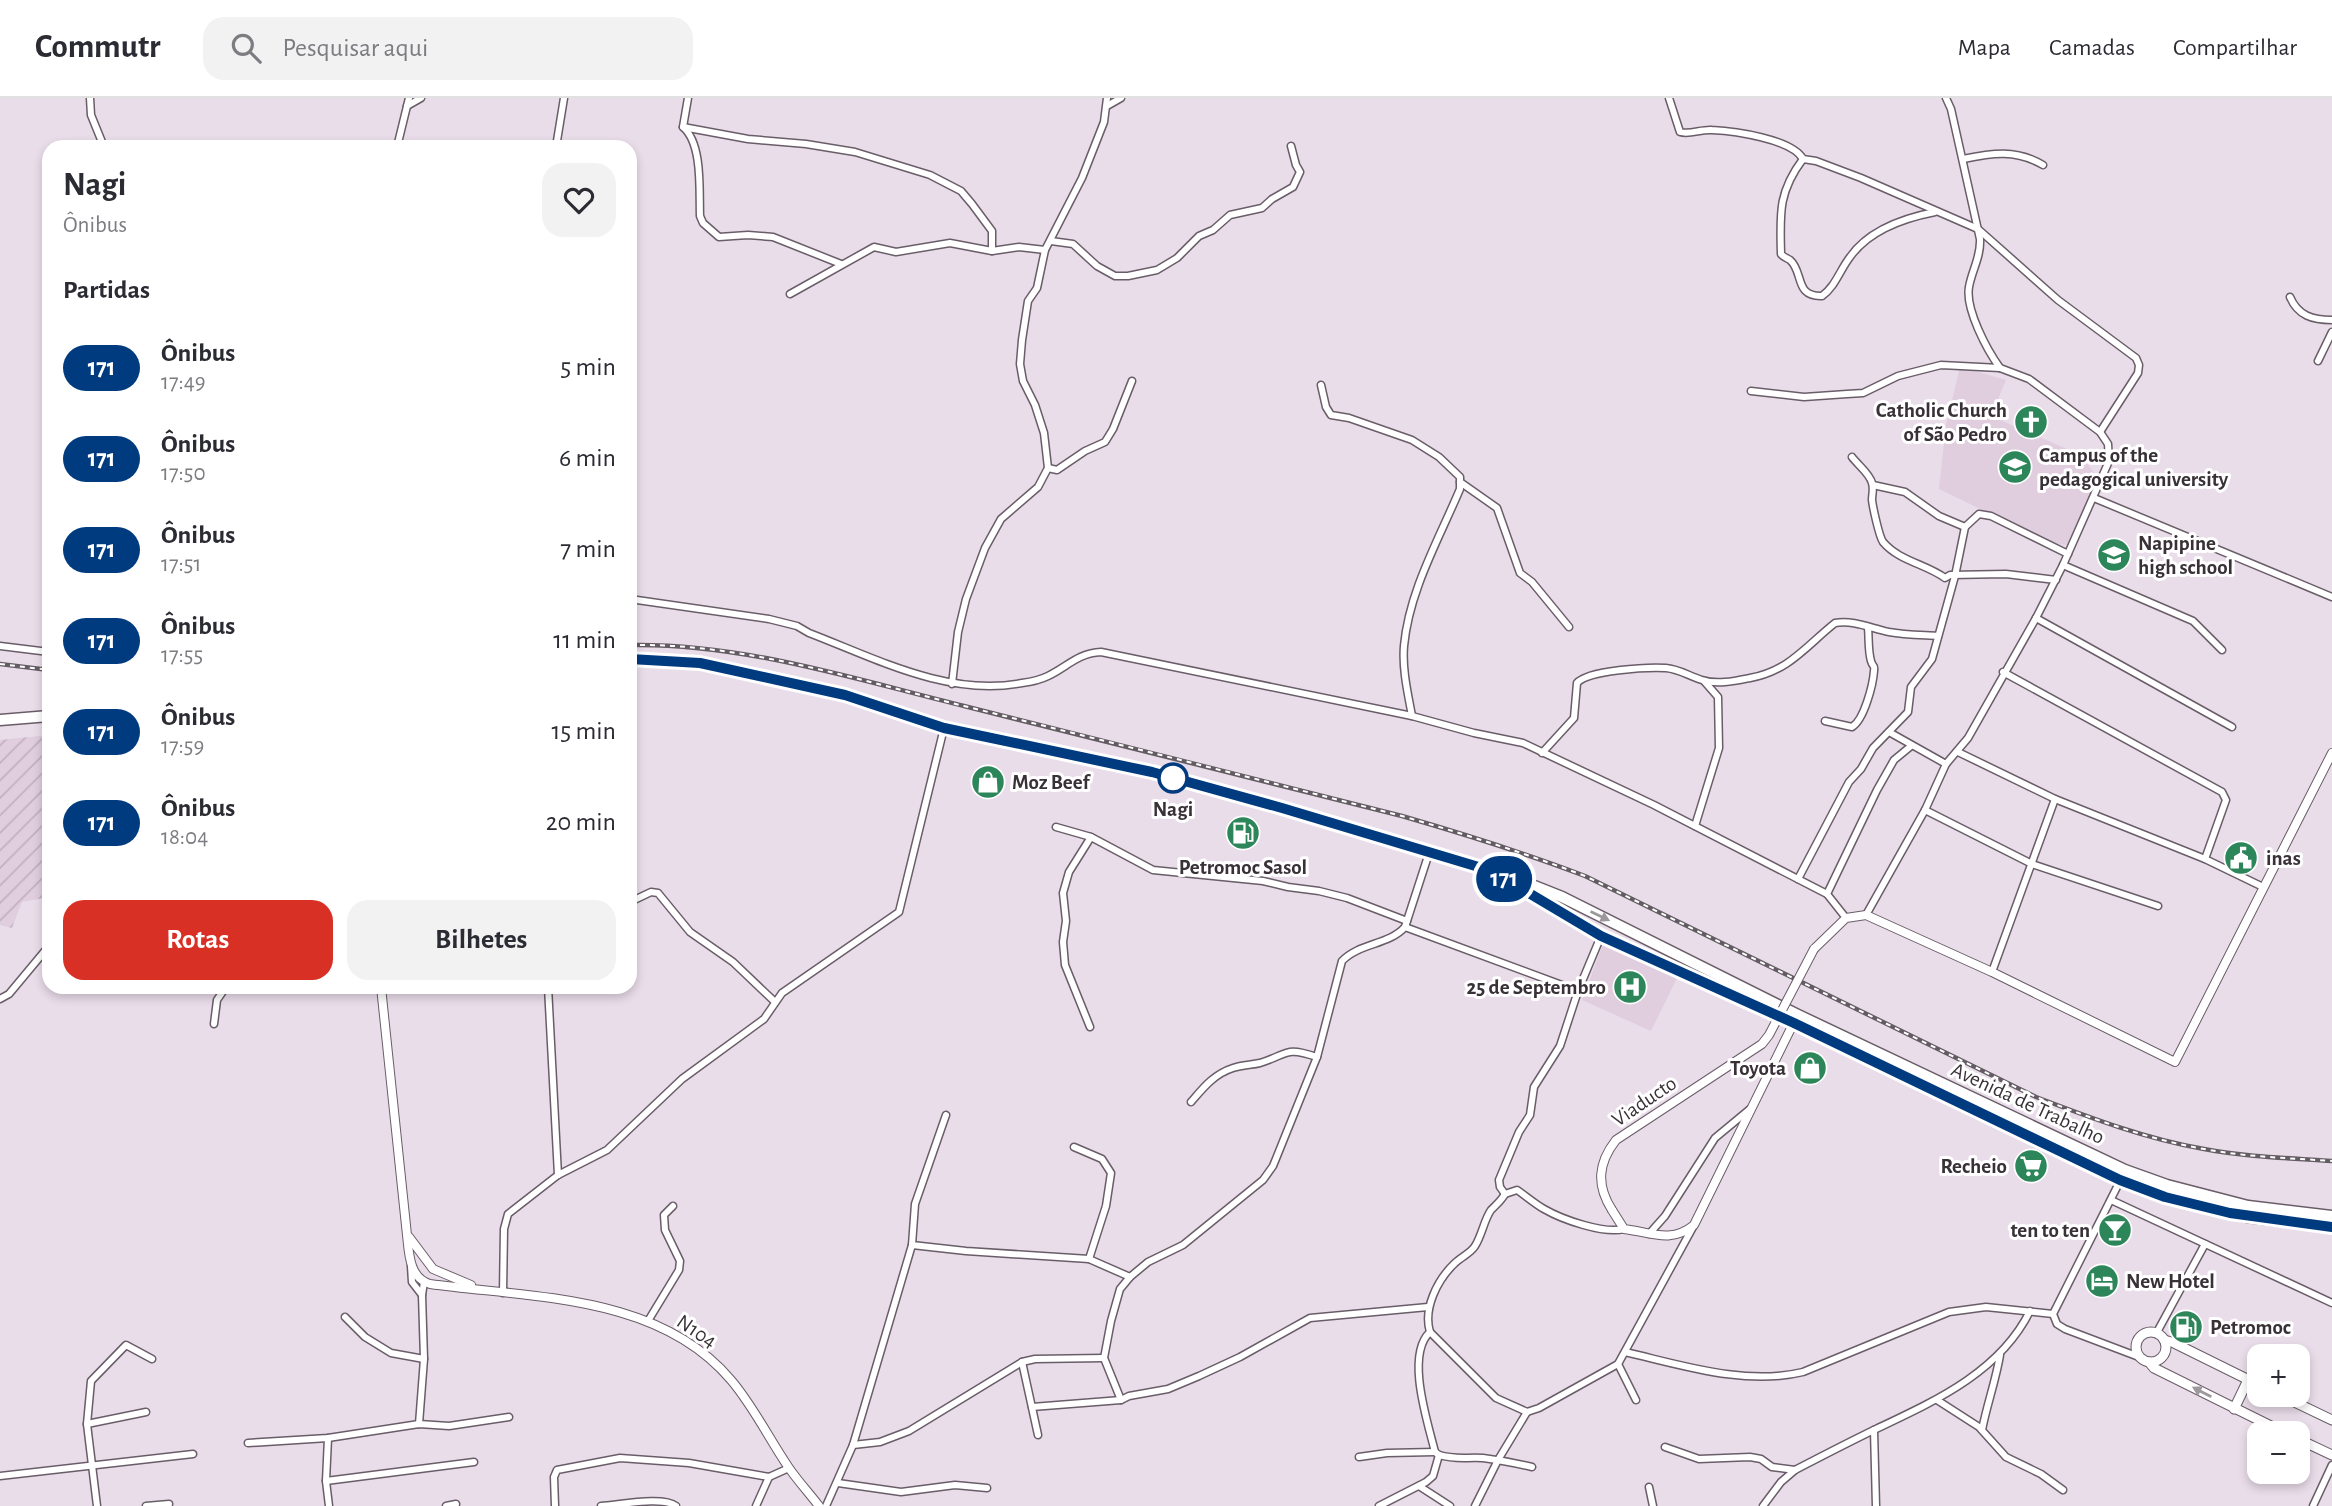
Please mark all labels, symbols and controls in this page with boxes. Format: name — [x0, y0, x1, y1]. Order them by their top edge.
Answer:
search box — [203, 17, 693, 80]
icon: search — [227, 29, 265, 67]
text: Commutr — [35, 31, 161, 64]
text: Pesquisar aqui — [283, 35, 428, 61]
text: Mapa — [1958, 36, 2011, 60]
text: Camadas — [2049, 36, 2135, 60]
text: Compartilhar — [2173, 36, 2297, 60]
button: heart — [542, 163, 616, 237]
text: Nagi — [63, 169, 126, 202]
text: Ônibus — [63, 214, 127, 237]
text: Partidas — [63, 277, 150, 303]
text: Ônibus — [161, 340, 235, 366]
text: 5 min — [560, 354, 616, 380]
text: 171 — [88, 356, 115, 380]
text: 17:49 — [161, 371, 206, 394]
place label: Catholic Church of São Pedro — [1876, 400, 2007, 445]
church icon: Catholic Church of São Pedro — [2012, 403, 2050, 441]
text: Ônibus — [161, 431, 235, 457]
text: 6 min — [559, 445, 616, 471]
place label: Campus of the pedagogical university — [2039, 445, 2229, 490]
text: 171 — [88, 447, 115, 471]
school or university icon: Campus of the pedagogical university — [1996, 448, 2034, 486]
text: 17:50 — [161, 462, 206, 485]
text: Ônibus — [161, 522, 235, 548]
place label: Napipine high school — [2138, 533, 2233, 578]
text: 7 min — [560, 536, 616, 562]
school or university icon: Napipine high school — [2095, 536, 2133, 574]
text: 171 — [88, 538, 115, 562]
text: 17:51 — [161, 553, 201, 576]
text: Ônibus — [161, 613, 235, 639]
text: 11 min — [553, 627, 616, 653]
text: 171 — [88, 629, 115, 653]
text: 17:55 — [161, 644, 203, 667]
text: Ônibus — [161, 704, 235, 730]
text: 15 min — [551, 718, 616, 744]
text: 171 — [88, 720, 115, 744]
text: 17:59 — [161, 735, 204, 758]
shop icon: Moz Beef — [969, 763, 1007, 801]
marker: Nagi — [1158, 763, 1188, 793]
place label: Moz Beef — [1012, 772, 1092, 793]
text: Ônibus — [161, 795, 235, 821]
place label: Nagi — [1153, 799, 1193, 820]
text: 20 min — [546, 809, 616, 835]
text: 171 — [88, 811, 115, 835]
fuel station icon: Petromoc Sasol — [1224, 814, 1262, 852]
text: 18:04 — [161, 826, 208, 849]
public building icon: inas — [2222, 839, 2260, 877]
place label: inas — [2266, 848, 2301, 869]
line badge: 171 — [1464, 856, 1544, 902]
place label: Petromoc Sasol — [1179, 857, 1307, 878]
text: 171 — [1490, 867, 1518, 891]
button: Rotas — [63, 900, 333, 980]
button: Bilhetes — [347, 900, 616, 980]
one-way arrow — [1590, 910, 1610, 921]
hospital icon: 25 de Septembro — [1611, 968, 1649, 1006]
place label: 25 de Septembro — [1466, 977, 1606, 998]
shop icon: Toyota — [1791, 1049, 1829, 1087]
place label: Toyota — [1730, 1058, 1786, 1079]
street label: Avenida de Trabalho — [1948, 1059, 2108, 1148]
street label: Viaducto — [1608, 1072, 1680, 1131]
supermarket icon: Recheio — [2012, 1147, 2050, 1185]
place label: Recheio — [1940, 1156, 2007, 1177]
bar icon: ten to ten — [2096, 1211, 2134, 1249]
place label: ten to ten — [2010, 1220, 2090, 1241]
hotel icon: New Hotel — [2083, 1262, 2121, 1300]
place label: New Hotel — [2126, 1271, 2215, 1292]
fuel station icon: Petromoc — [2167, 1308, 2205, 1346]
street label: N104 — [673, 1311, 720, 1352]
place label: Petromoc — [2210, 1317, 2291, 1338]
map controls — [2247, 1344, 2310, 1484]
button: + — [2247, 1344, 2310, 1407]
one-way arrow — [2192, 1387, 2212, 1398]
button: − — [2247, 1421, 2310, 1484]

